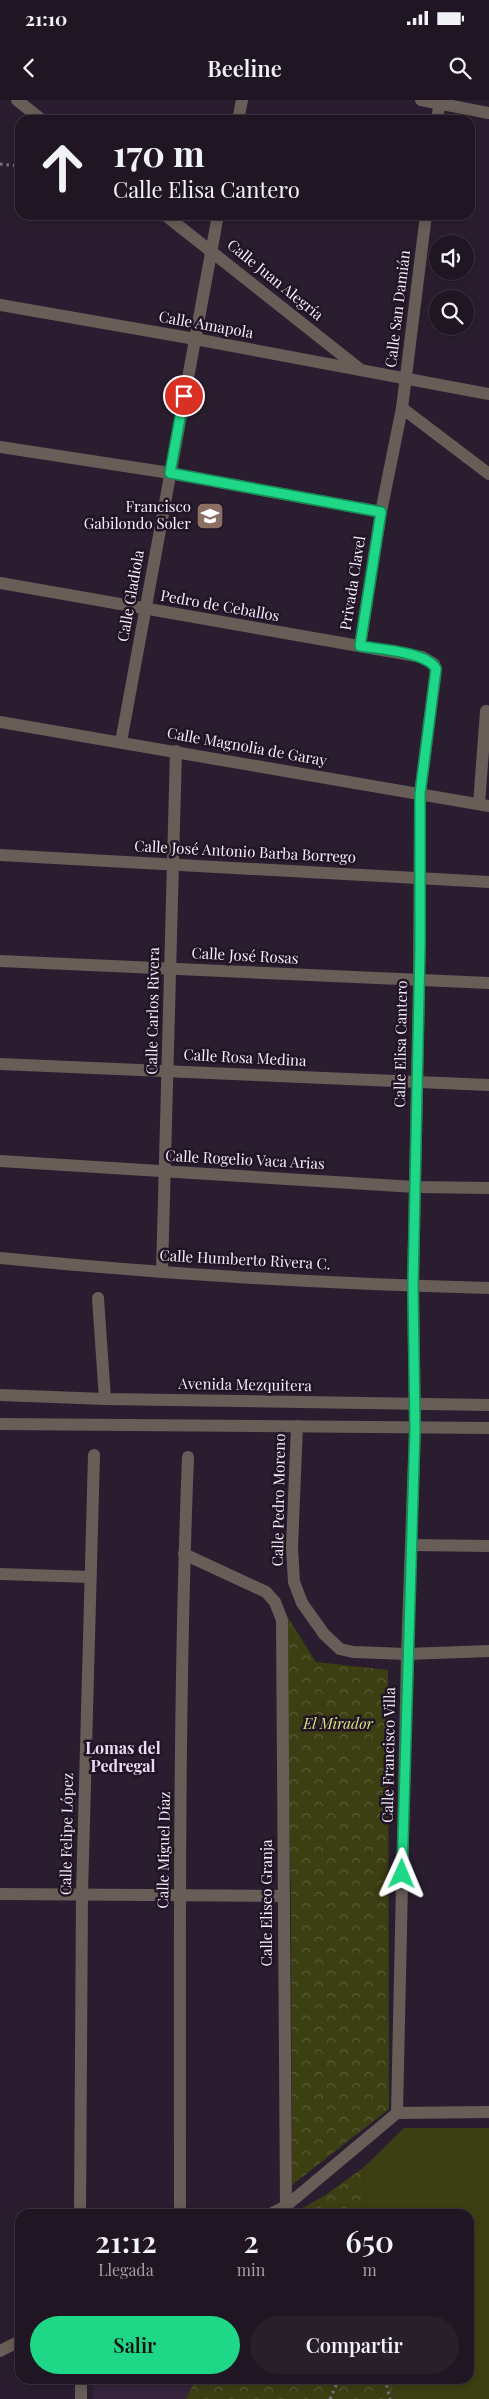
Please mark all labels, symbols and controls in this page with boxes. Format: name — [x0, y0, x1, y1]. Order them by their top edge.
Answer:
text: 21:10 — [25, 5, 67, 31]
text: Beeline — [207, 53, 282, 83]
icon: back — [15, 54, 43, 82]
icon: search — [446, 54, 474, 82]
text: 170 m — [113, 129, 205, 176]
icon: ahead — [30, 135, 95, 200]
text: Calle Elisa Cantero — [113, 174, 300, 204]
street label: Calle Juan Alegría — [223, 234, 328, 325]
map controls — [429, 235, 474, 335]
button: sound — [429, 235, 474, 280]
street label: Calle San Damián — [380, 249, 414, 369]
button: search — [429, 290, 474, 335]
street label: Calle Amapola — [157, 306, 256, 342]
pin — [163, 375, 205, 417]
icon: arrive — [170, 382, 198, 410]
place label: Francisco Gabilondo Soler — [84, 496, 191, 533]
school or university icon: Francisco Gabilondo Soler — [195, 501, 225, 531]
street label: Privada Clavel — [335, 534, 369, 632]
street label: Calle Gladiola — [112, 548, 148, 643]
street label: Pedro de Ceballos — [159, 585, 281, 625]
street label: Calle Magnolia de Garay — [166, 722, 329, 770]
street label: Calle José Antonio Barba Borrego — [134, 835, 356, 867]
street label: Calle José Rosas — [191, 942, 299, 968]
street label: Calle Carlos Rivera — [141, 947, 163, 1075]
street label: Calle Elisa Cantero — [389, 980, 411, 1108]
street label: Calle Rosa Medina — [183, 1044, 308, 1070]
street label: Calle Rogelio Vaca Arias — [165, 1145, 325, 1173]
street label: Calle Humberto Rivera C. — [159, 1245, 331, 1273]
street label: Avenida Mezquitera — [177, 1373, 312, 1395]
street label: Calle Pedro Moreno — [267, 1433, 289, 1567]
street label: Calle Francisco Villa — [377, 1686, 399, 1823]
park label: El Mirador — [302, 1713, 373, 1733]
district label: Lomas del Pedregal — [85, 1737, 161, 1776]
street label: Calle Felipe López — [55, 1773, 77, 1895]
street label: Calle Miguel Díaz — [152, 1791, 174, 1909]
street label: Calle Eliseo Granja — [256, 1839, 276, 1966]
position arrow — [375, 1847, 427, 1899]
text: 21:12 — [95, 2221, 157, 2261]
text: 2 — [243, 2221, 259, 2261]
text: 650 — [345, 2221, 394, 2261]
text: Llegada — [98, 2259, 154, 2280]
text: min — [237, 2259, 265, 2280]
text: m — [363, 2259, 377, 2280]
button: Salir — [30, 2316, 240, 2374]
button: Compartir — [250, 2316, 459, 2374]

